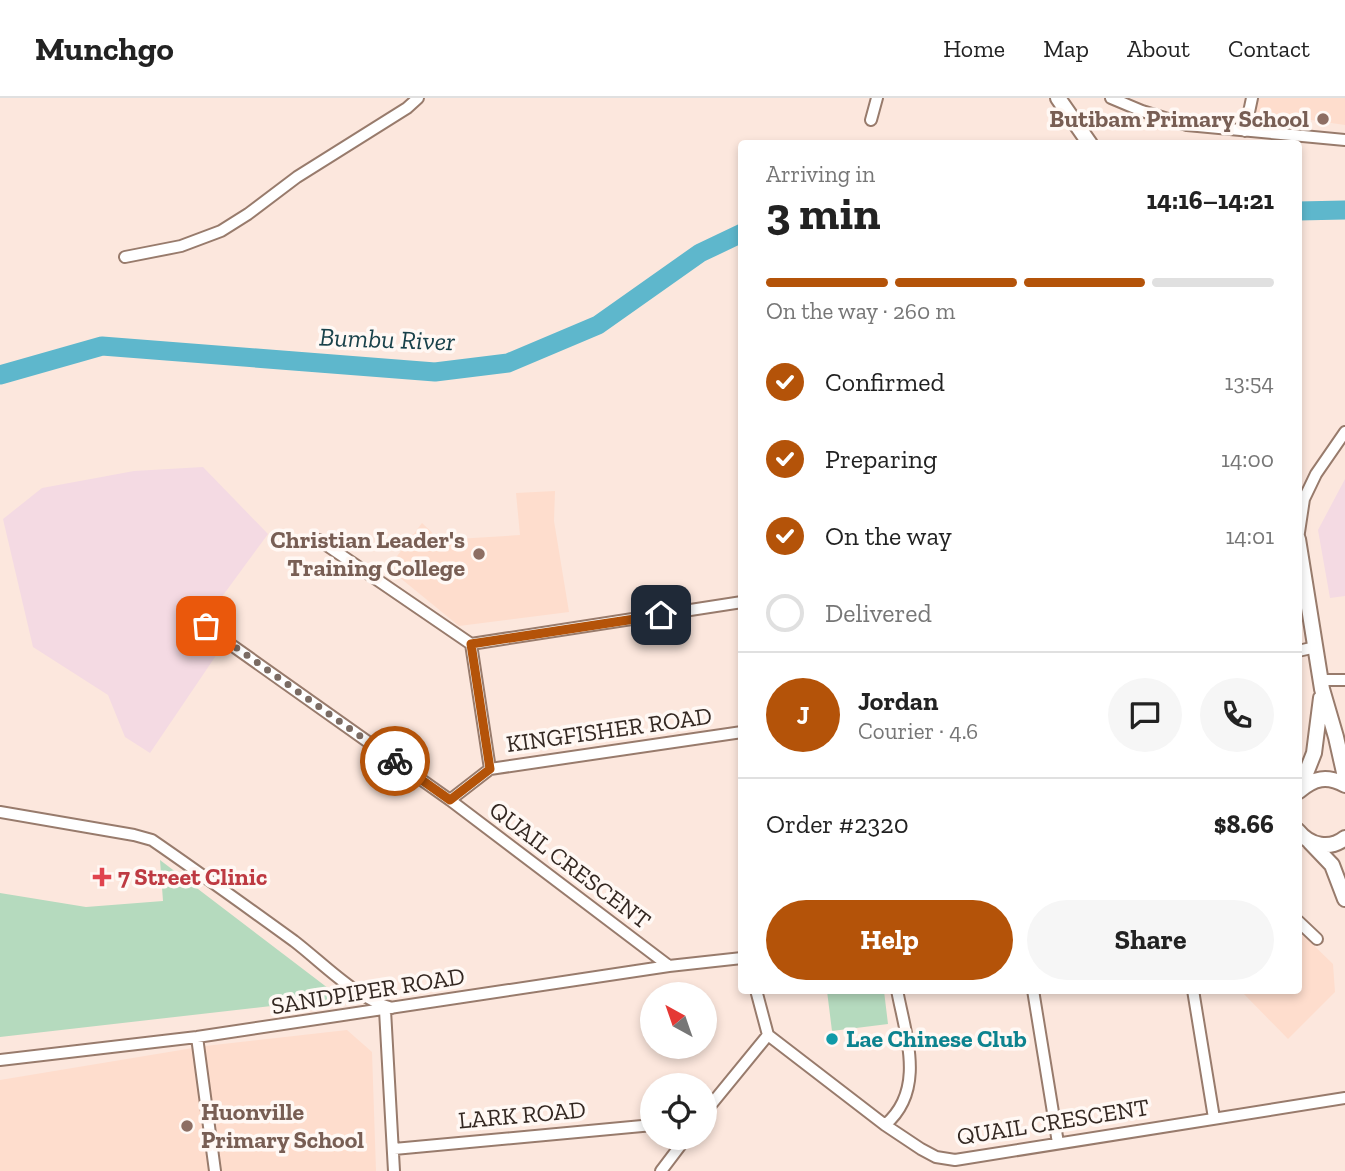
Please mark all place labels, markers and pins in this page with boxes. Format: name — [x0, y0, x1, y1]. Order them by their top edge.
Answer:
place label: Butibam Primary School — [1049, 104, 1309, 133]
marker: Butibam Primary School — [1315, 111, 1331, 127]
place label: Christian Leader's Training College — [270, 525, 465, 582]
marker: Christian Leader's Training College — [471, 546, 487, 562]
pin — [631, 585, 691, 645]
pin — [176, 596, 236, 656]
place label: 7 Street Clinic — [118, 862, 267, 891]
marker: 7 Street Clinic — [92, 867, 112, 887]
place label: Lae Chinese Club — [846, 1024, 1027, 1053]
marker: Lae Chinese Club — [824, 1031, 840, 1047]
place label: Huonville Primary School — [201, 1097, 364, 1154]
marker: Huonville Primary School — [179, 1118, 195, 1134]

